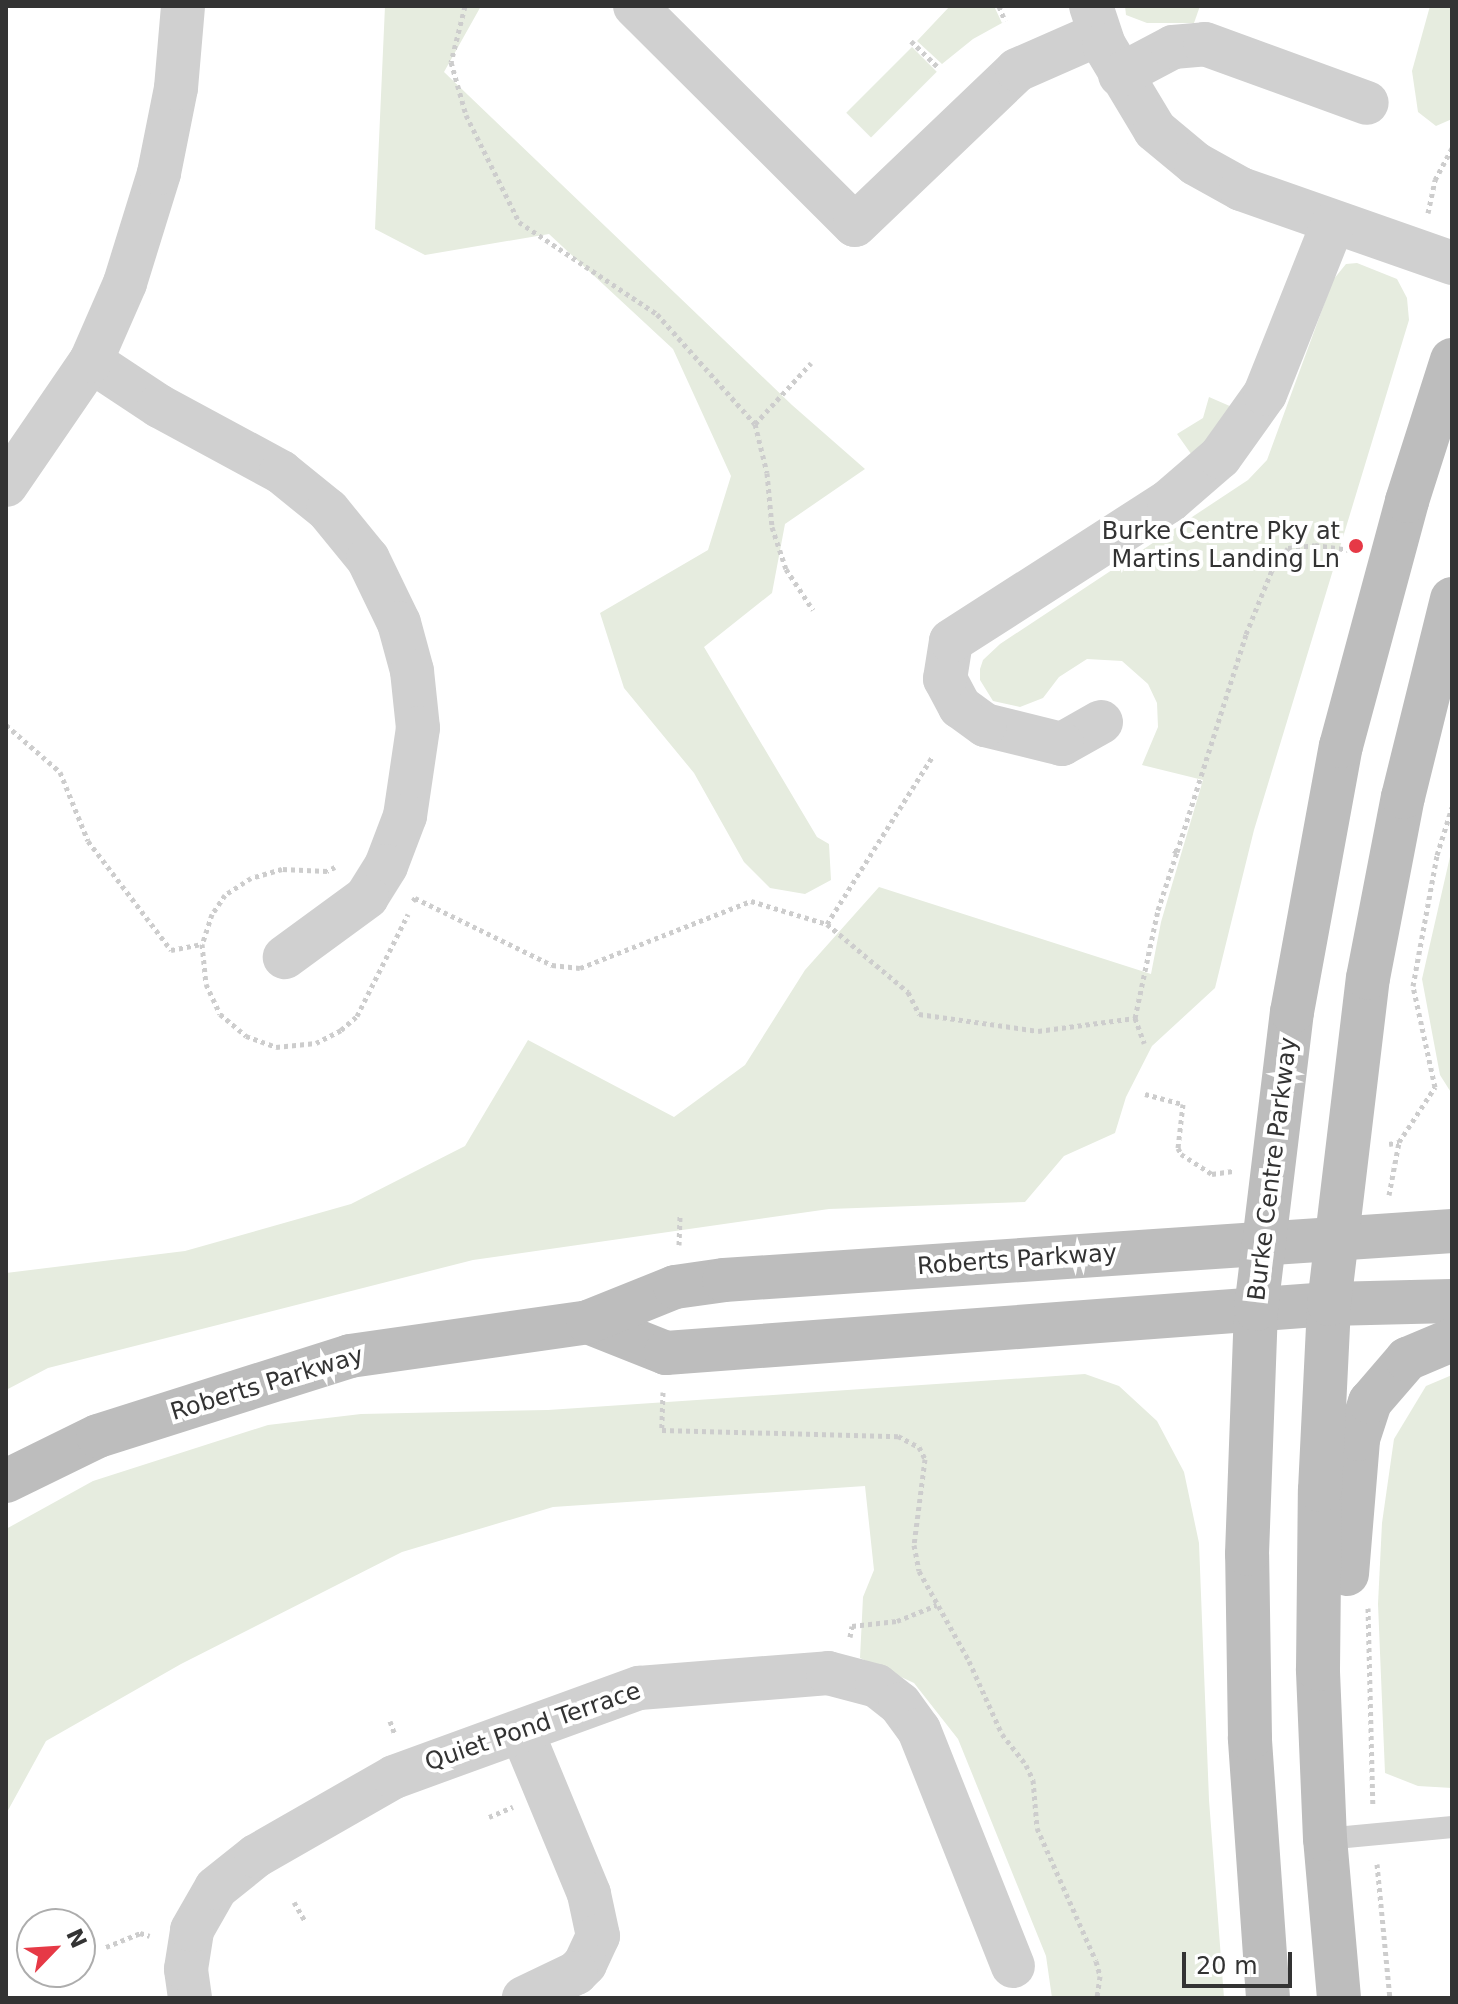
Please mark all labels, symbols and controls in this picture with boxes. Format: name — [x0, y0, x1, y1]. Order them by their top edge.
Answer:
place label: Burke Centre Pky at Martins Landing Ln — [1102, 518, 1340, 574]
marker: Burke Centre Pky at Martins Landing Ln — [1347, 537, 1365, 555]
street label: Burke Centre Parkway — [1243, 1036, 1303, 1302]
street label: Roberts Parkway — [916, 1239, 1118, 1281]
street label: Roberts Parkway — [167, 1341, 367, 1427]
street label: Quiet Pond Terrace — [421, 1677, 645, 1777]
north arrow — [16, 1908, 96, 1988]
text: N — [61, 1925, 92, 1952]
scale bar — [1186, 1936, 1296, 1986]
text: 20 m — [1196, 1952, 1258, 1980]

